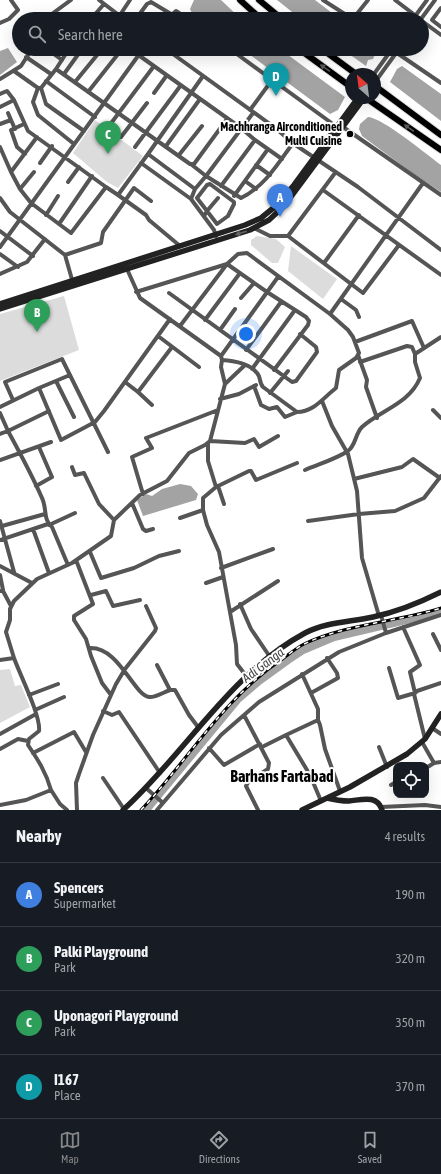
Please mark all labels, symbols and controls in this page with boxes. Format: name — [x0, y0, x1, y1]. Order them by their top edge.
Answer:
search box — [12, 12, 429, 56]
icon: search — [26, 23, 48, 45]
text: Search here — [58, 26, 123, 43]
pin: D — [263, 63, 289, 96]
one-way arrow — [320, 64, 330, 72]
north arrow — [345, 68, 381, 104]
place label: Machhranga Airconditioned Multi Cuisine — [220, 120, 343, 148]
pin: C — [95, 121, 121, 154]
one-way arrow — [404, 124, 414, 132]
marker: Machhranga Airconditioned Multi Cuisine — [345, 129, 355, 139]
pin: A — [267, 184, 293, 217]
one-way arrow — [234, 230, 246, 236]
pin: B — [24, 299, 50, 332]
your location — [236, 324, 256, 344]
water label: Adi Ganga — [238, 644, 287, 686]
map controls — [393, 762, 429, 798]
button: locate — [393, 762, 429, 798]
district label: Barhans Fartabad — [230, 767, 334, 785]
text: Nearby — [16, 826, 62, 846]
text: 4 results — [385, 829, 425, 844]
text: Spencers — [54, 879, 104, 896]
text: A — [26, 887, 32, 902]
text: 190 m — [396, 887, 425, 902]
text: Supermarket — [54, 896, 116, 911]
text: Palki Playground — [54, 943, 148, 960]
text: B — [26, 951, 32, 966]
text: 320 m — [396, 951, 425, 966]
text: Park — [54, 960, 76, 975]
text: Uponagori Playground — [54, 1007, 178, 1024]
text: C — [26, 1015, 32, 1030]
text: 350 m — [396, 1015, 425, 1030]
text: Park — [54, 1024, 76, 1039]
text: I167 — [54, 1071, 79, 1088]
text: D — [25, 1079, 33, 1094]
text: 370 m — [396, 1079, 425, 1094]
text: Place — [54, 1088, 81, 1103]
tab: Map — [59, 1129, 81, 1165]
tab: Directions — [199, 1129, 240, 1165]
tab: Saved — [358, 1129, 382, 1165]

